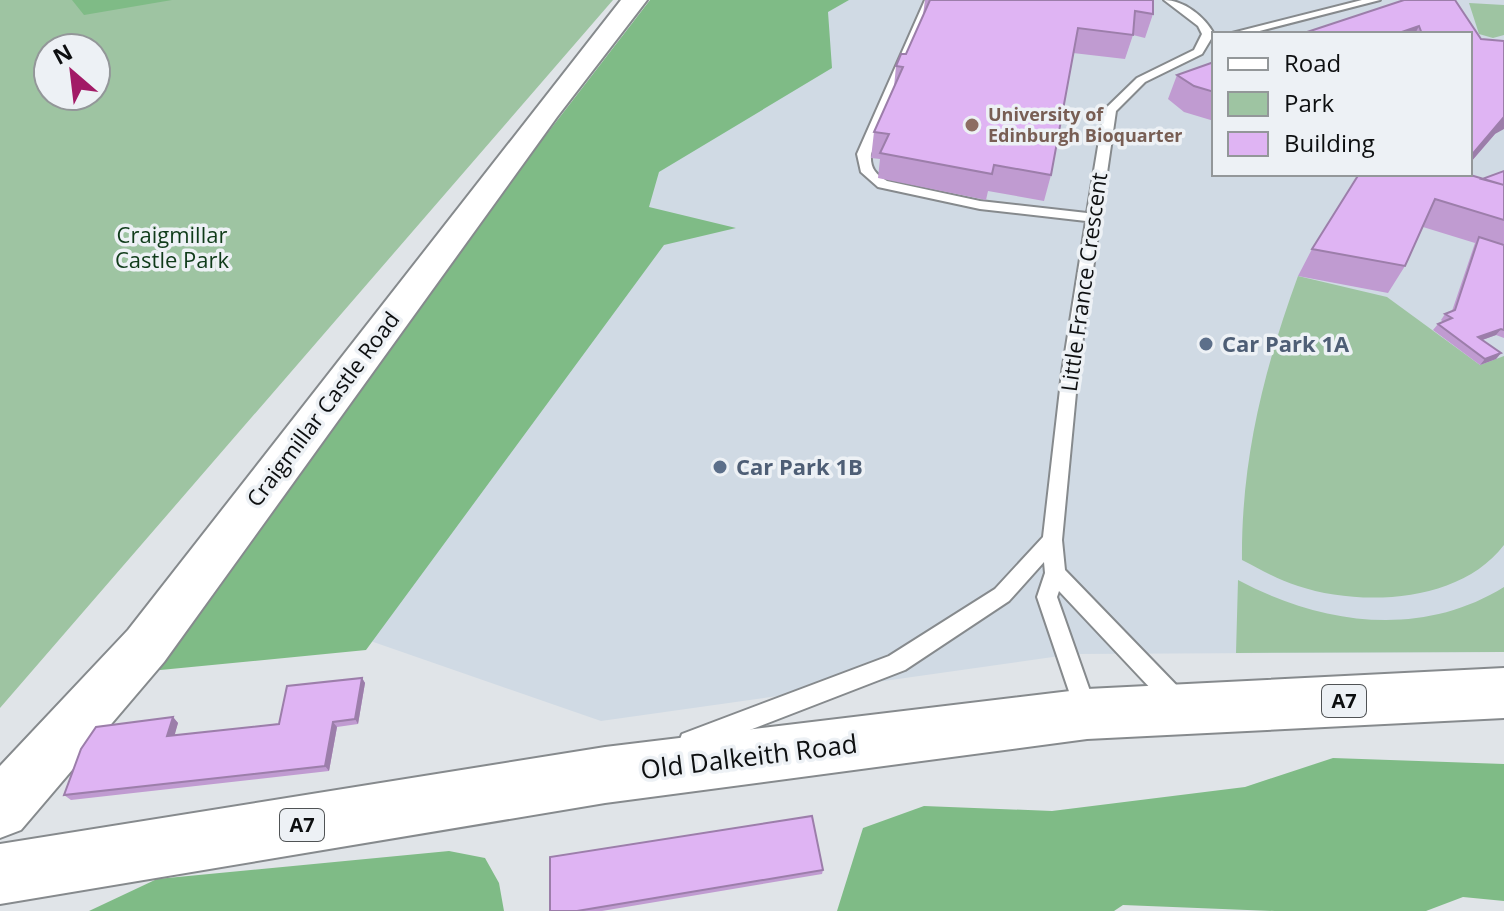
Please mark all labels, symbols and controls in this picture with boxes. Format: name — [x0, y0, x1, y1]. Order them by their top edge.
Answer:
north arrow — [32, 32, 112, 112]
legend — [1212, 32, 1472, 176]
text: N — [47, 36, 77, 71]
text: Road — [1284, 46, 1341, 79]
text: Park — [1284, 86, 1335, 119]
place label: University of Edinburgh Bioquarter — [988, 102, 1182, 147]
marker: University of Edinburgh Bioquarter — [963, 116, 981, 134]
text: Building — [1284, 126, 1375, 159]
street label: Little France Crescent — [1053, 170, 1113, 393]
park label: Craigmillar Castle Park — [115, 219, 229, 274]
street label: Craigmillar Castle Road — [239, 305, 406, 512]
place label: Car Park 1A — [1222, 328, 1350, 358]
marker: Car Park 1A — [1197, 335, 1215, 353]
place label: Car Park 1B — [736, 451, 863, 481]
marker: Car Park 1B — [711, 458, 729, 476]
road number: A7 — [1322, 685, 1366, 717]
street label: Old Dalkeith Road — [638, 725, 859, 787]
road number: A7 — [280, 809, 324, 841]

